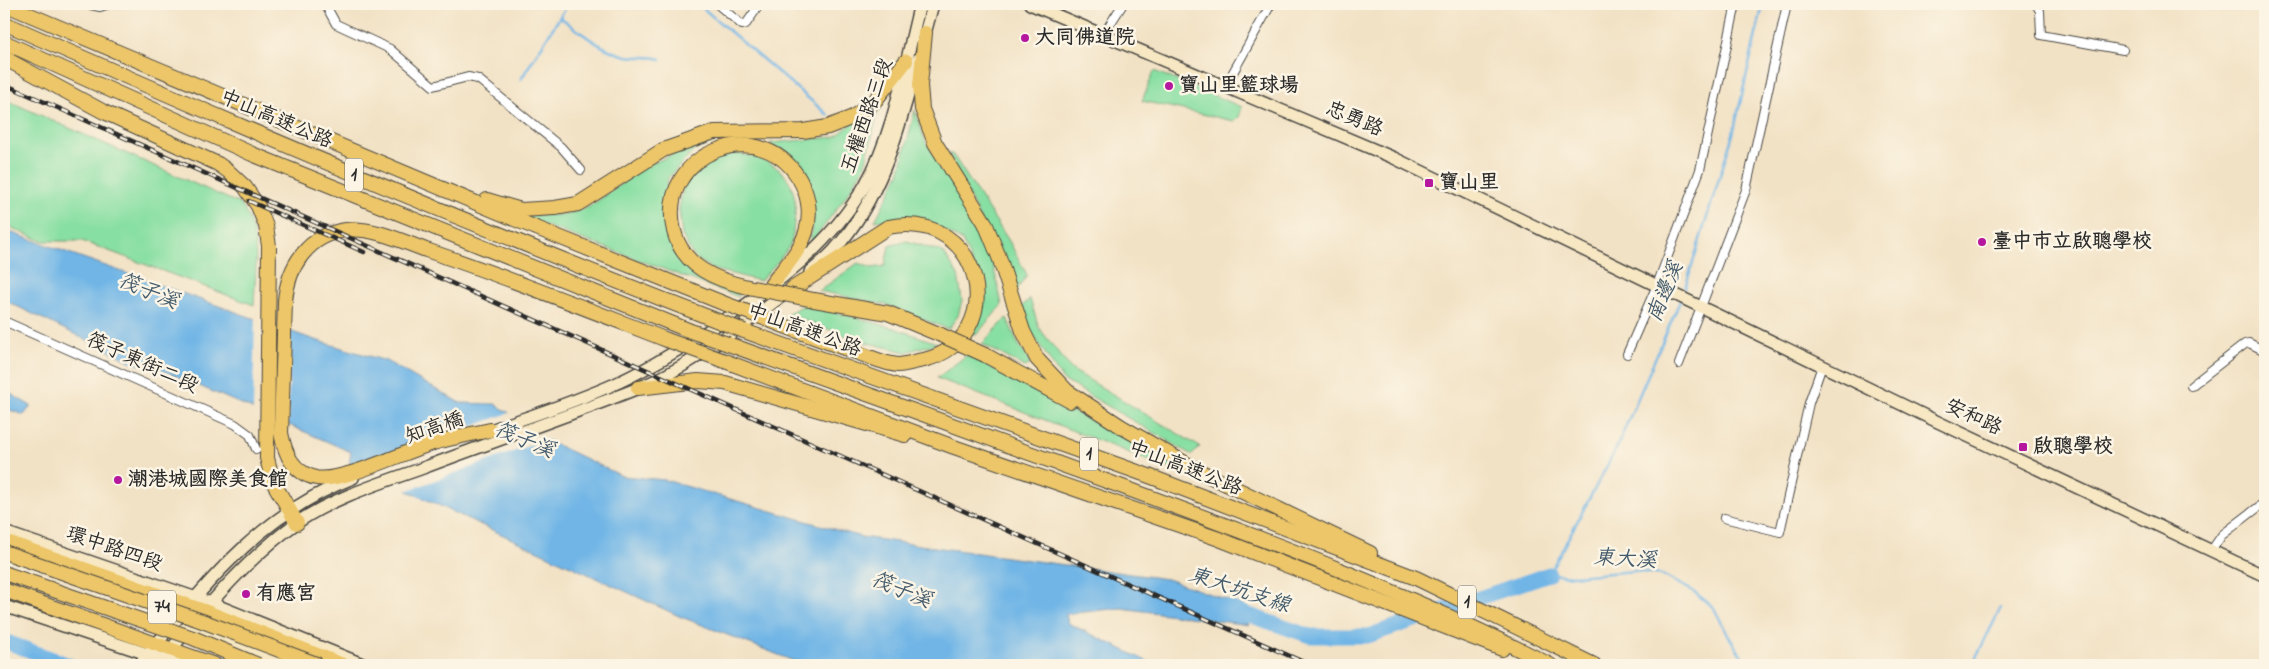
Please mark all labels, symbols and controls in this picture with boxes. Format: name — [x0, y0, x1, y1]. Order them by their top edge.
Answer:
place label: 大同佛道院 — [1035, 24, 1135, 53]
marker: 大同佛道院 — [1019, 32, 1031, 44]
street label: 五權西路三段 — [835, 55, 901, 177]
place label: 寶山里籃球場 — [1179, 72, 1299, 101]
marker: 寶山里籃球場 — [1163, 80, 1175, 92]
street label: 中山高速公路 — [215, 83, 338, 157]
street label: 忠勇路 — [1321, 95, 1388, 145]
road number: 1 — [345, 158, 363, 192]
place label: 寶山里 — [1439, 169, 1499, 198]
marker: 寶山里 — [1423, 177, 1435, 189]
place label: 臺中市立啟聰學校 — [1992, 228, 2152, 257]
marker: 臺中市立啟聰學校 — [1976, 236, 1988, 248]
water label: 南邊溪 — [1640, 256, 1692, 327]
water label: 筏子溪 — [113, 266, 184, 318]
street label: 中山高速公路 — [743, 297, 866, 365]
street label: 筏子東街二段 — [81, 326, 203, 402]
street label: 安和路 — [1940, 392, 2007, 444]
street label: 知高橋 — [402, 406, 468, 452]
water label: 筏子溪 — [489, 415, 560, 467]
place label: 啟聰學校 — [2033, 433, 2113, 462]
street label: 中山高速公路 — [1124, 434, 1247, 504]
road number: 1 — [1080, 438, 1098, 470]
marker: 啟聰學校 — [2017, 441, 2029, 453]
place label: 潮港城國際美食館 — [128, 466, 288, 495]
marker: 潮港城國際美食館 — [112, 474, 124, 486]
street label: 環中路四段 — [62, 520, 166, 580]
water label: 東大溪 — [1593, 543, 1658, 577]
water label: 東大坑支線 — [1184, 561, 1295, 622]
water label: 筏子溪 — [866, 565, 937, 617]
place label: 有應宮 — [256, 580, 316, 609]
road number: 1 — [1458, 586, 1476, 618]
marker: 有應宮 — [240, 588, 252, 600]
road number: 74 — [148, 590, 176, 624]

